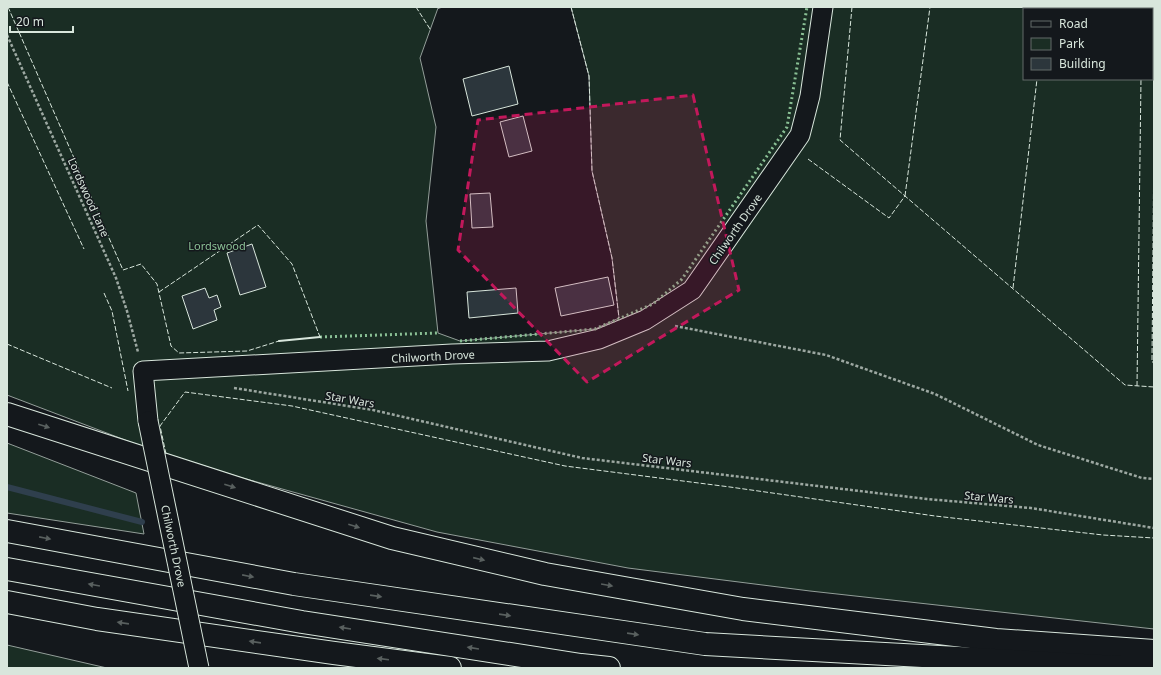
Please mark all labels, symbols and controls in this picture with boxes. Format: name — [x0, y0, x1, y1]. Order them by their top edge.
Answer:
scale bar — [10, 8, 73, 34]
legend — [1023, 8, 1153, 80]
text: 20 m — [16, 13, 44, 30]
text: Road — [1059, 15, 1088, 32]
text: Park — [1059, 35, 1085, 52]
text: Building — [1059, 55, 1106, 72]
street label: Lordswood Lane — [65, 155, 113, 239]
street label: Chilworth Drove — [705, 191, 765, 267]
park label: Lordswood — [188, 238, 246, 253]
street label: Chilworth Drove — [391, 346, 475, 366]
street label: Star Wars — [324, 387, 376, 411]
one-way arrow — [38, 423, 50, 429]
street label: Star Wars — [641, 450, 693, 470]
one-way arrow — [224, 484, 236, 490]
street label: Star Wars — [964, 487, 1014, 507]
street label: Chilworth Drove — [158, 504, 190, 588]
one-way arrow — [348, 523, 360, 529]
one-way arrow — [39, 535, 51, 541]
one-way arrow — [473, 556, 486, 562]
one-way arrow — [241, 573, 254, 579]
one-way arrow — [88, 582, 100, 588]
one-way arrow — [600, 582, 613, 588]
one-way arrow — [370, 593, 382, 599]
one-way arrow — [498, 612, 511, 618]
one-way arrow — [117, 620, 129, 626]
one-way arrow — [338, 625, 351, 631]
one-way arrow — [627, 631, 639, 637]
one-way arrow — [248, 639, 261, 645]
one-way arrow — [467, 645, 479, 651]
one-way arrow — [377, 656, 389, 663]

